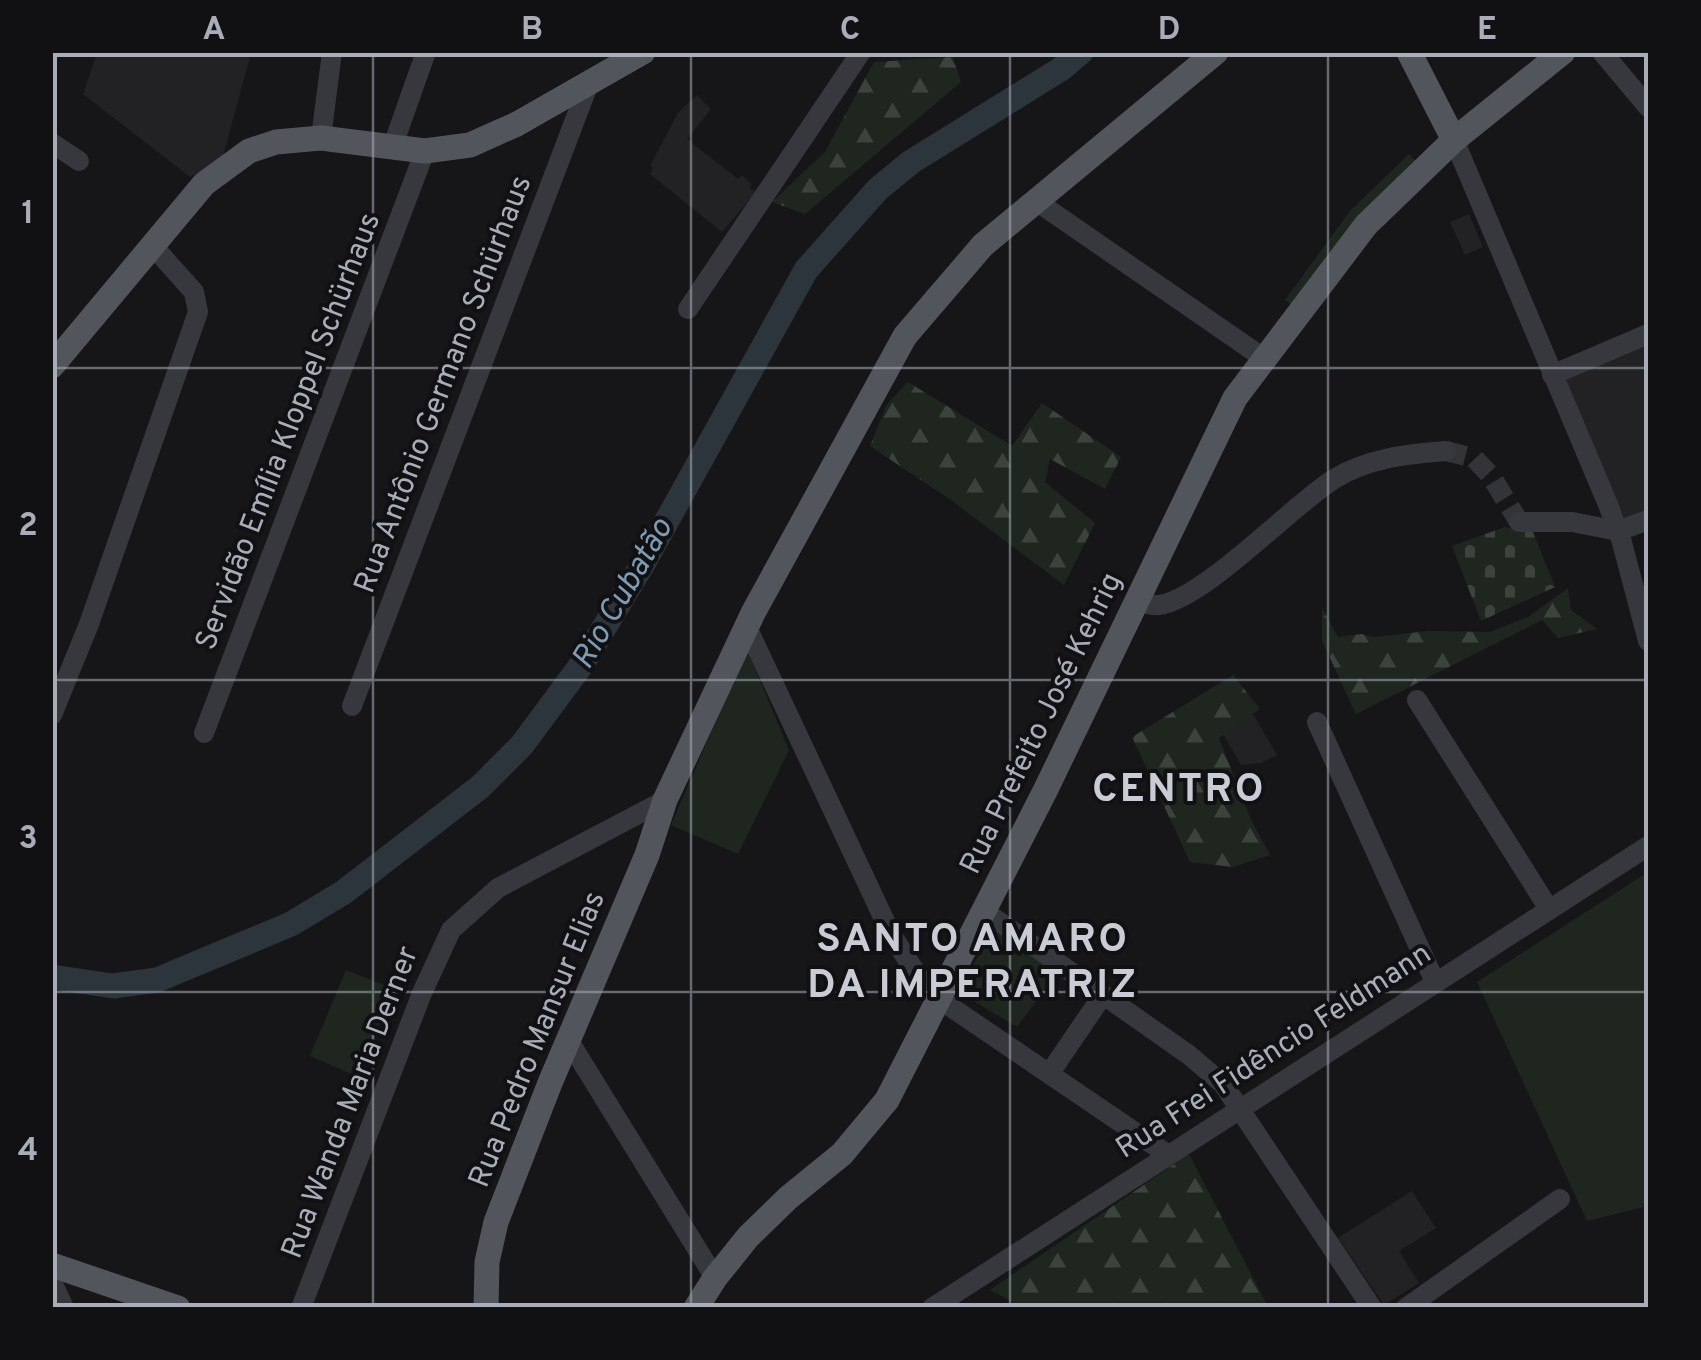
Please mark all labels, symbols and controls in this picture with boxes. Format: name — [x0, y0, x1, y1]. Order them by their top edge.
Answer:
text: A — [203, 11, 225, 51]
text: B — [521, 11, 543, 51]
text: C — [840, 11, 860, 51]
text: D — [1158, 11, 1180, 51]
text: E — [1477, 11, 1497, 51]
street label: Rua Antônio Germano Schürhaus — [347, 171, 541, 599]
text: 1 — [22, 195, 34, 235]
street label: Servidão Emília Kloppel Schürhaus — [189, 208, 390, 656]
text: 2 — [18, 507, 38, 547]
water label: Rio Cubatão — [564, 511, 683, 677]
street label: Rua Prefeito José Kehrig — [953, 567, 1131, 881]
district label: CENTRO — [1092, 766, 1266, 816]
text: 3 — [18, 820, 38, 860]
street label: Rua Pedro Mansur Elias — [462, 887, 615, 1193]
district label: SANTO AMARO DA IMPERATRIZ — [807, 916, 1139, 1012]
street label: Rua Frei Fidêncio Feldmann — [1110, 936, 1439, 1168]
street label: Rua Wanda Maria Derner — [275, 941, 428, 1264]
text: 4 — [18, 1132, 38, 1172]

